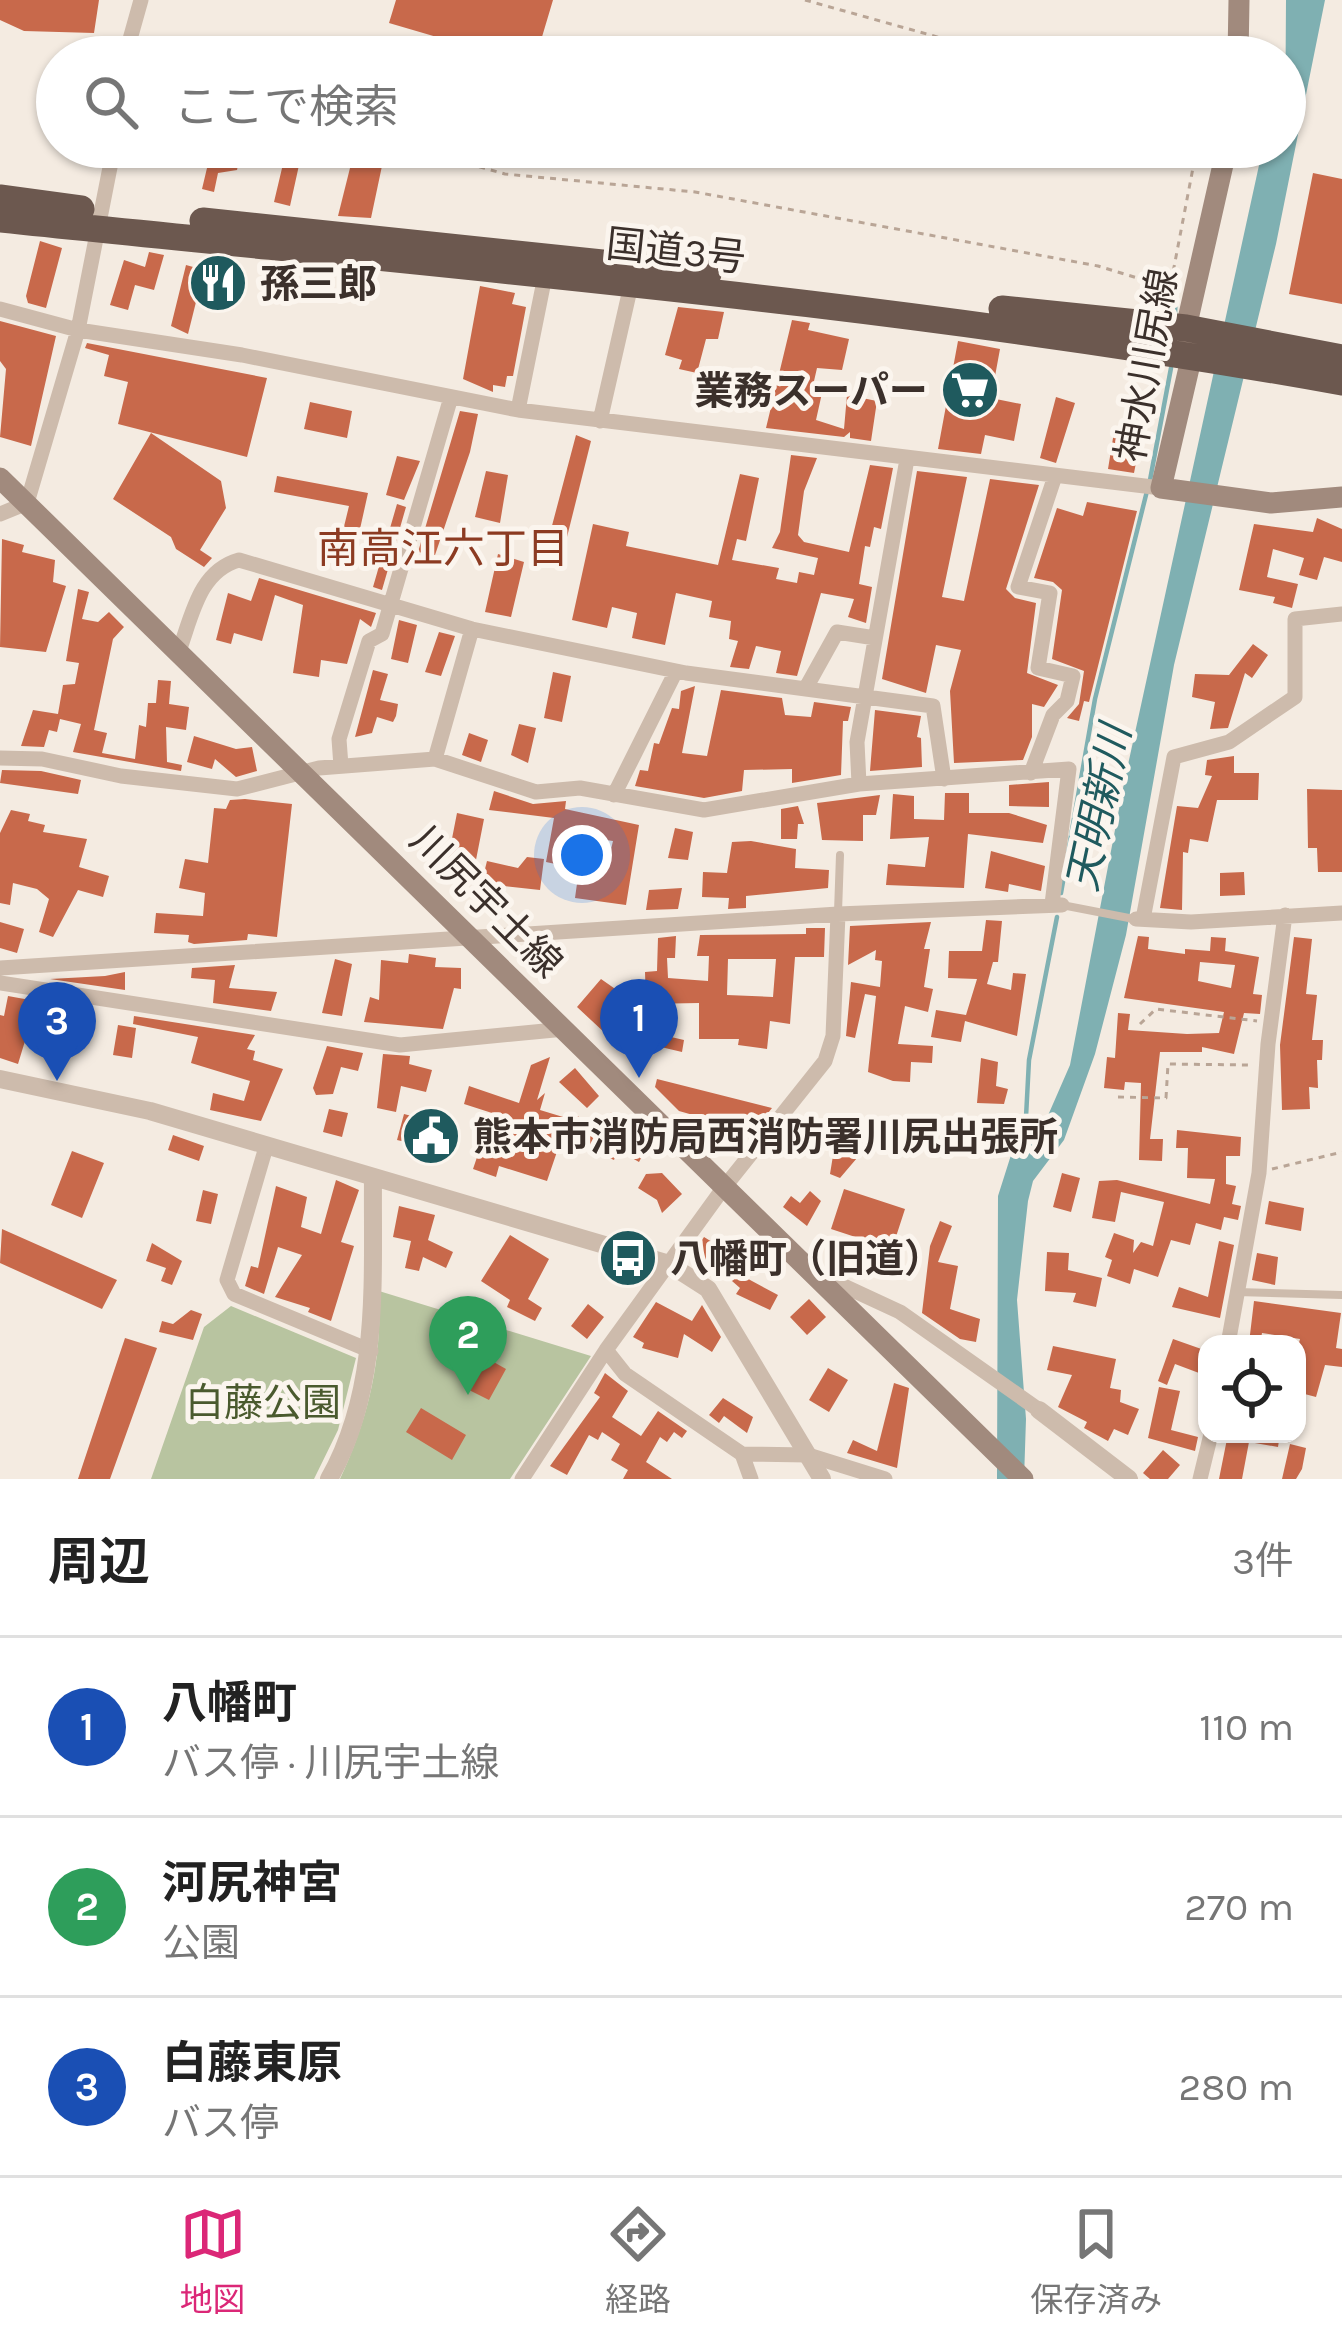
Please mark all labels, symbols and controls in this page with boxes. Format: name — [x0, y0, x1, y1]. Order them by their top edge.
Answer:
search box — [36, 36, 1306, 168]
icon: search — [78, 69, 144, 135]
text: ここで検索 — [174, 81, 399, 133]
street label: 国道3号 — [604, 221, 748, 281]
restaurant icon: 孫三郎 — [187, 252, 249, 314]
place label: 孫三郎 — [260, 261, 377, 307]
street label: 神水川尻線 — [1107, 265, 1187, 465]
supermarket icon: 業務スーパー — [939, 359, 1001, 421]
place label: 業務スーパー — [694, 368, 928, 414]
district label: 南高江六丁目 — [317, 524, 569, 574]
water label: 天明新川 — [1057, 717, 1142, 896]
street label: 川尻宇土線 — [401, 816, 572, 987]
your location — [552, 825, 612, 885]
pin: 1 — [600, 979, 678, 1078]
pin: 3 — [18, 982, 96, 1081]
public building icon: 熊本市消防局西消防署川尻出張所 — [400, 1105, 462, 1167]
place label: 熊本市消防局西消防署川尻出張所 — [473, 1114, 1058, 1160]
bus stop icon: 八幡町（旧道） — [597, 1227, 659, 1289]
place label: 八幡町（旧道） — [670, 1236, 943, 1282]
pin: 2 — [429, 1296, 507, 1395]
map controls — [1198, 1335, 1306, 1443]
button: locate — [1198, 1335, 1306, 1443]
park label: 白藤公園 — [185, 1380, 341, 1426]
text: 周辺 — [48, 1532, 150, 1592]
text: 3件 — [1232, 1538, 1294, 1584]
text: 八幡町 — [162, 1677, 297, 1729]
text: 1 — [80, 1704, 94, 1750]
text: 110 m — [1199, 1704, 1294, 1750]
text: バス停 · 川尻宇土線 — [162, 1740, 500, 1786]
text: 河尻神宮 — [162, 1857, 342, 1909]
text: 2 — [75, 1884, 99, 1930]
text: 270 m — [1184, 1884, 1294, 1930]
text: 公園 — [162, 1920, 240, 1966]
text: 白藤東原 — [162, 2037, 342, 2089]
text: 3 — [75, 2064, 99, 2110]
text: 280 m — [1179, 2064, 1294, 2110]
text: バス停 — [162, 2100, 279, 2146]
tab: 地図 — [180, 2201, 246, 2321]
tab: 経路 — [605, 2201, 671, 2321]
tab: 保存済み — [1030, 2201, 1162, 2321]

